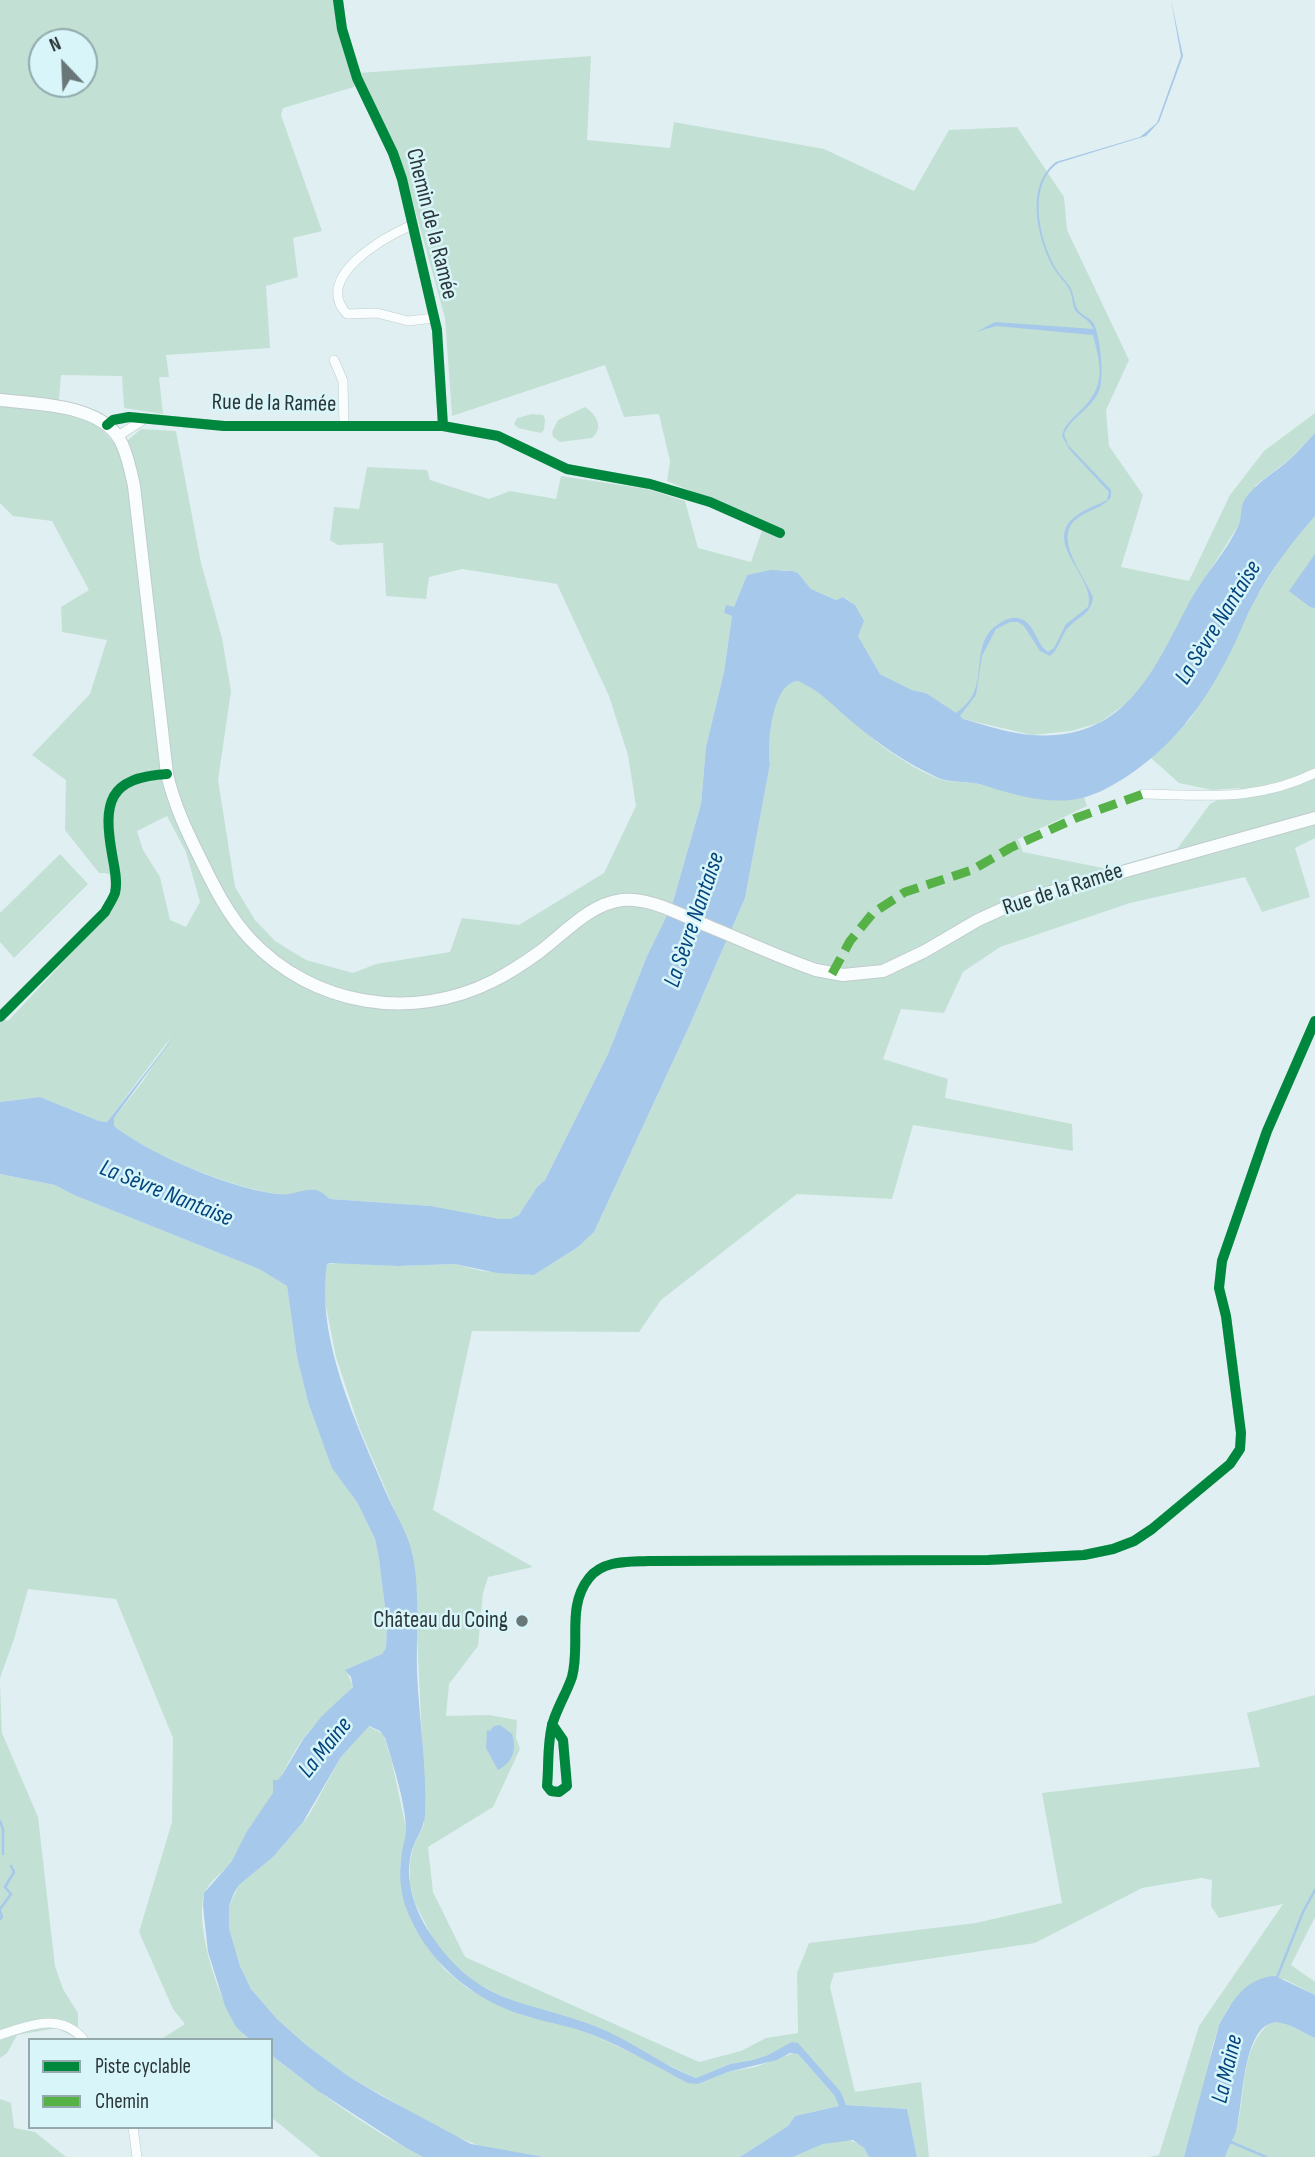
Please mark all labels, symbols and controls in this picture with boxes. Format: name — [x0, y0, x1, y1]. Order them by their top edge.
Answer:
north arrow — [28, 28, 98, 98]
text: N — [46, 32, 65, 58]
street label: Chemin de la Ramée — [399, 146, 463, 302]
street label: Rue de la Ramée — [211, 389, 337, 419]
water label: La Sèvre Nantaise — [1170, 556, 1268, 690]
water label: La Sèvre Nantaise — [659, 849, 731, 991]
street label: Rue de la Ramée — [999, 858, 1127, 922]
water label: La Sèvre Nantaise — [95, 1154, 237, 1234]
place label: Château du Coing — [373, 1607, 508, 1635]
marker: Château du Coing — [514, 1613, 530, 1629]
water label: La Maine — [293, 1712, 359, 1784]
water label: La Maine — [1206, 2032, 1250, 2106]
legend — [28, 2038, 273, 2129]
text: Piste cyclable — [95, 2054, 191, 2079]
text: Chemin — [95, 2089, 149, 2114]

